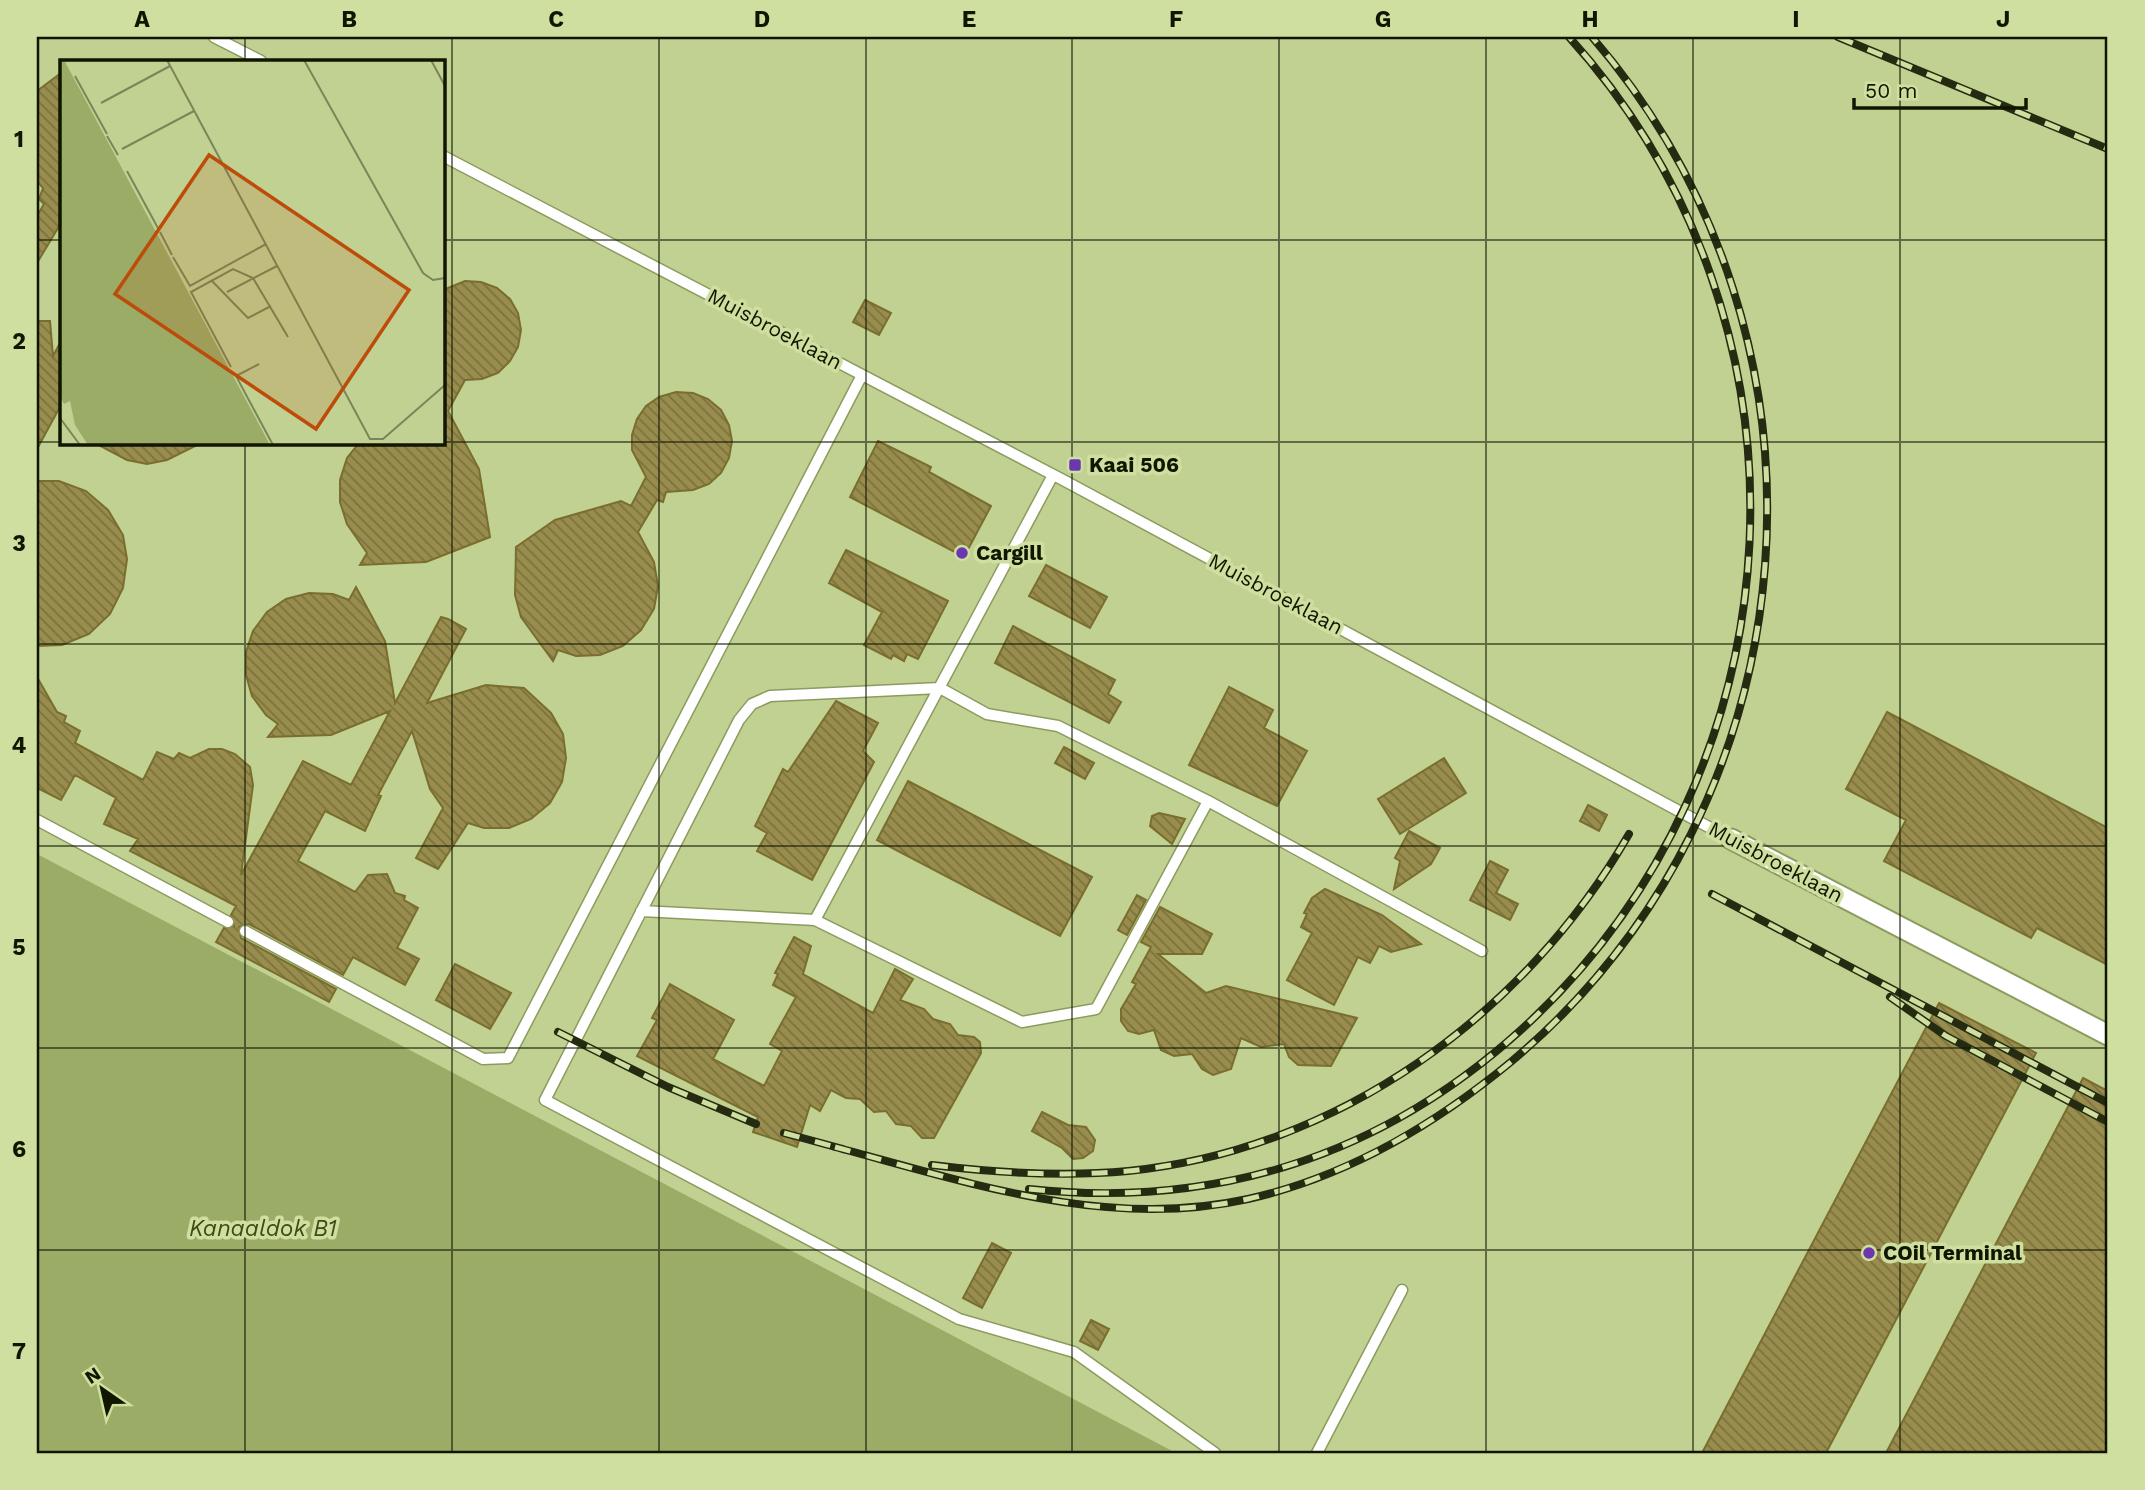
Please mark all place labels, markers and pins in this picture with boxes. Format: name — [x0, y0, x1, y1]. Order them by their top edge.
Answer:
place label: Kaai 506 — [1089, 452, 1179, 477]
marker: Kaai 506 — [1067, 457, 1083, 473]
place label: Cargill — [976, 540, 1043, 565]
marker: Cargill — [954, 545, 970, 561]
place label: COil Terminal — [1883, 1240, 2022, 1265]
marker: COil Terminal — [1861, 1245, 1877, 1261]

